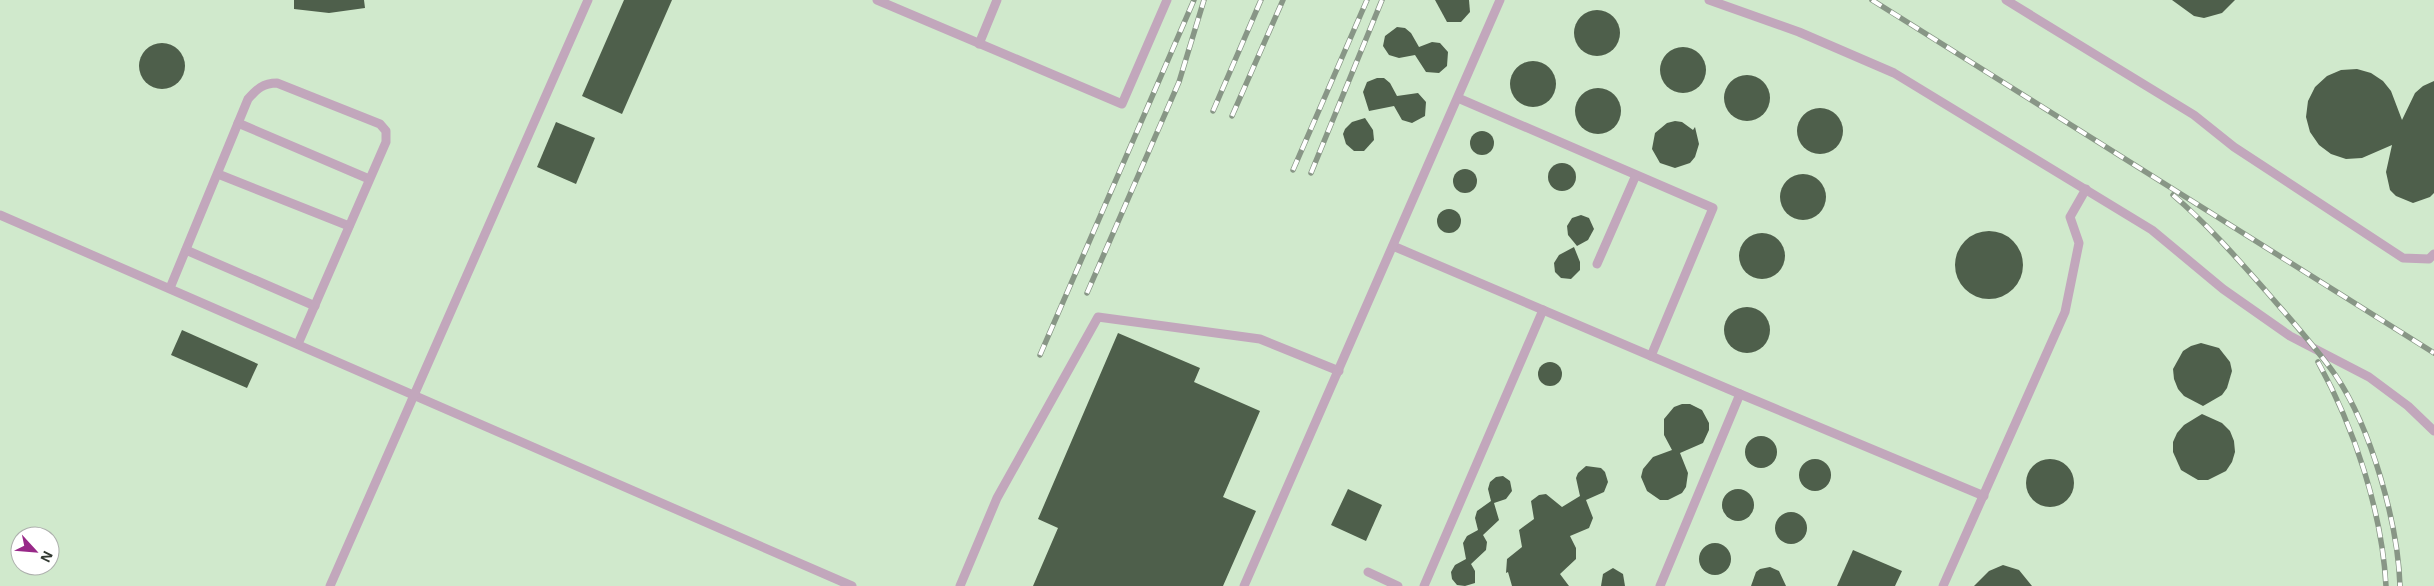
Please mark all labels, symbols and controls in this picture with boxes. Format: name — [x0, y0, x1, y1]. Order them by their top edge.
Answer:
north arrow — [10, 526, 60, 576]
text: N — [37, 549, 56, 565]

